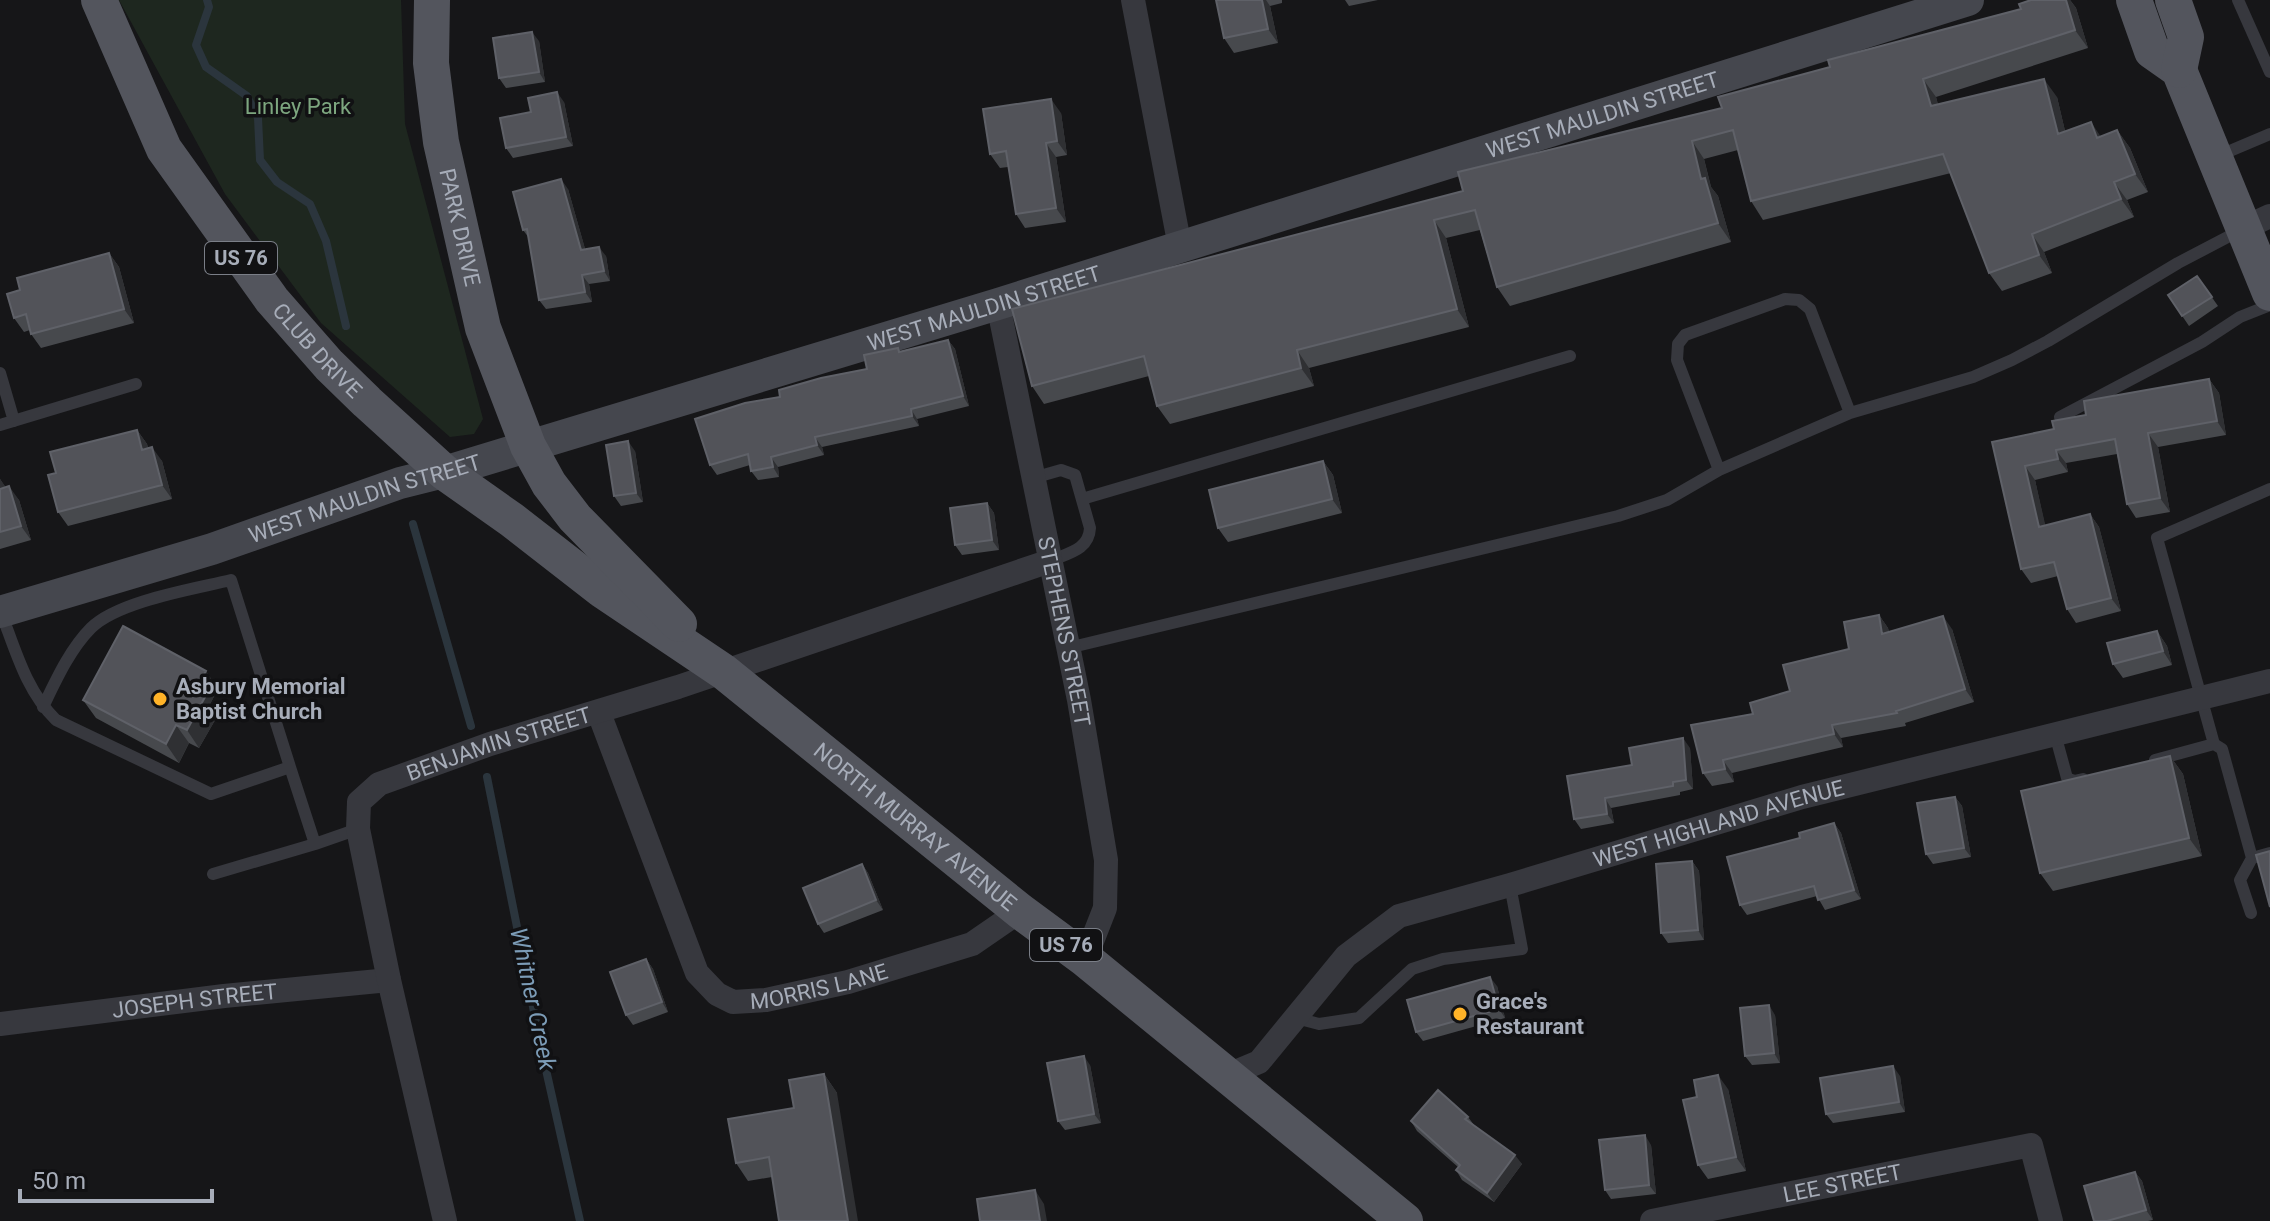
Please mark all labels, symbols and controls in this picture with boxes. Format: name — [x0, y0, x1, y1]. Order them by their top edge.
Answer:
street label: WEST MAULDIN STREET — [1483, 66, 1722, 163]
park label: Linley Park — [245, 94, 352, 119]
street label: PARK DRIVE — [435, 166, 486, 289]
road number: US 76 — [205, 242, 277, 274]
street label: WEST MAULDIN STREET — [864, 260, 1104, 355]
street label: CLUB DRIVE — [268, 298, 367, 403]
street label: WEST MAULDIN STREET — [245, 449, 484, 548]
street label: STEPHENS STREET — [1033, 534, 1096, 728]
place label: Asbury Memorial Baptist Church — [176, 674, 346, 724]
marker: Asbury Memorial Baptist Church — [151, 690, 169, 708]
street label: BENJAMIN STREET — [403, 702, 594, 786]
street label: NORTH MURRAY AVENUE — [809, 737, 1022, 916]
street label: WEST HIGHLAND AVENUE — [1590, 775, 1846, 872]
water label: Whitner Creek — [504, 925, 562, 1074]
road number: US 76 — [1030, 929, 1102, 961]
street label: MORRIS LANE — [749, 958, 890, 1013]
street label: JOSEPH STREET — [111, 978, 278, 1022]
place label: Grace's Restaurant — [1476, 989, 1585, 1039]
marker: Grace's Restaurant — [1451, 1005, 1469, 1023]
scale bar — [20, 1153, 212, 1203]
street label: LEE STREET — [1781, 1159, 1904, 1207]
text: 50 m — [32, 1167, 86, 1195]

